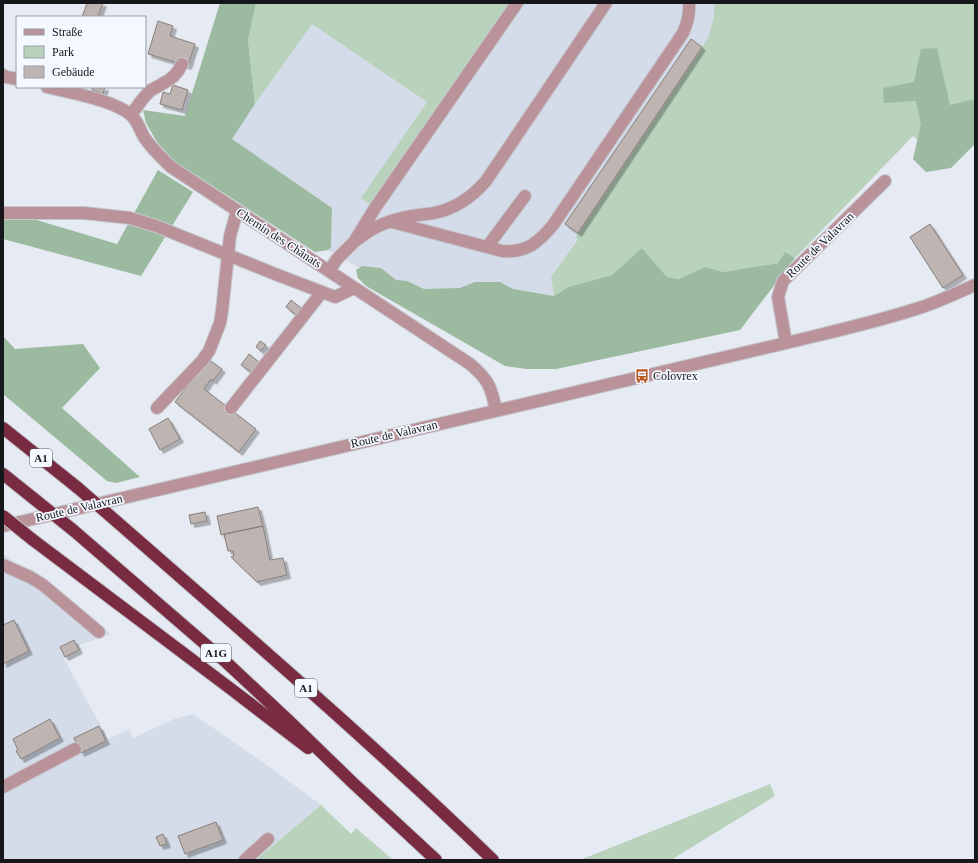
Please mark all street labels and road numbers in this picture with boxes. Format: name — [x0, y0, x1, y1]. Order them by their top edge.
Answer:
street label: Chemin des Chânats — [234, 205, 324, 271]
street label: Route de Valavran — [783, 209, 857, 281]
street label: Route de Valavran — [349, 417, 439, 451]
road number: A1 — [30, 449, 52, 467]
street label: Route de Valavran — [34, 491, 124, 525]
road number: A1G — [201, 644, 231, 662]
road number: A1 — [295, 679, 317, 697]

